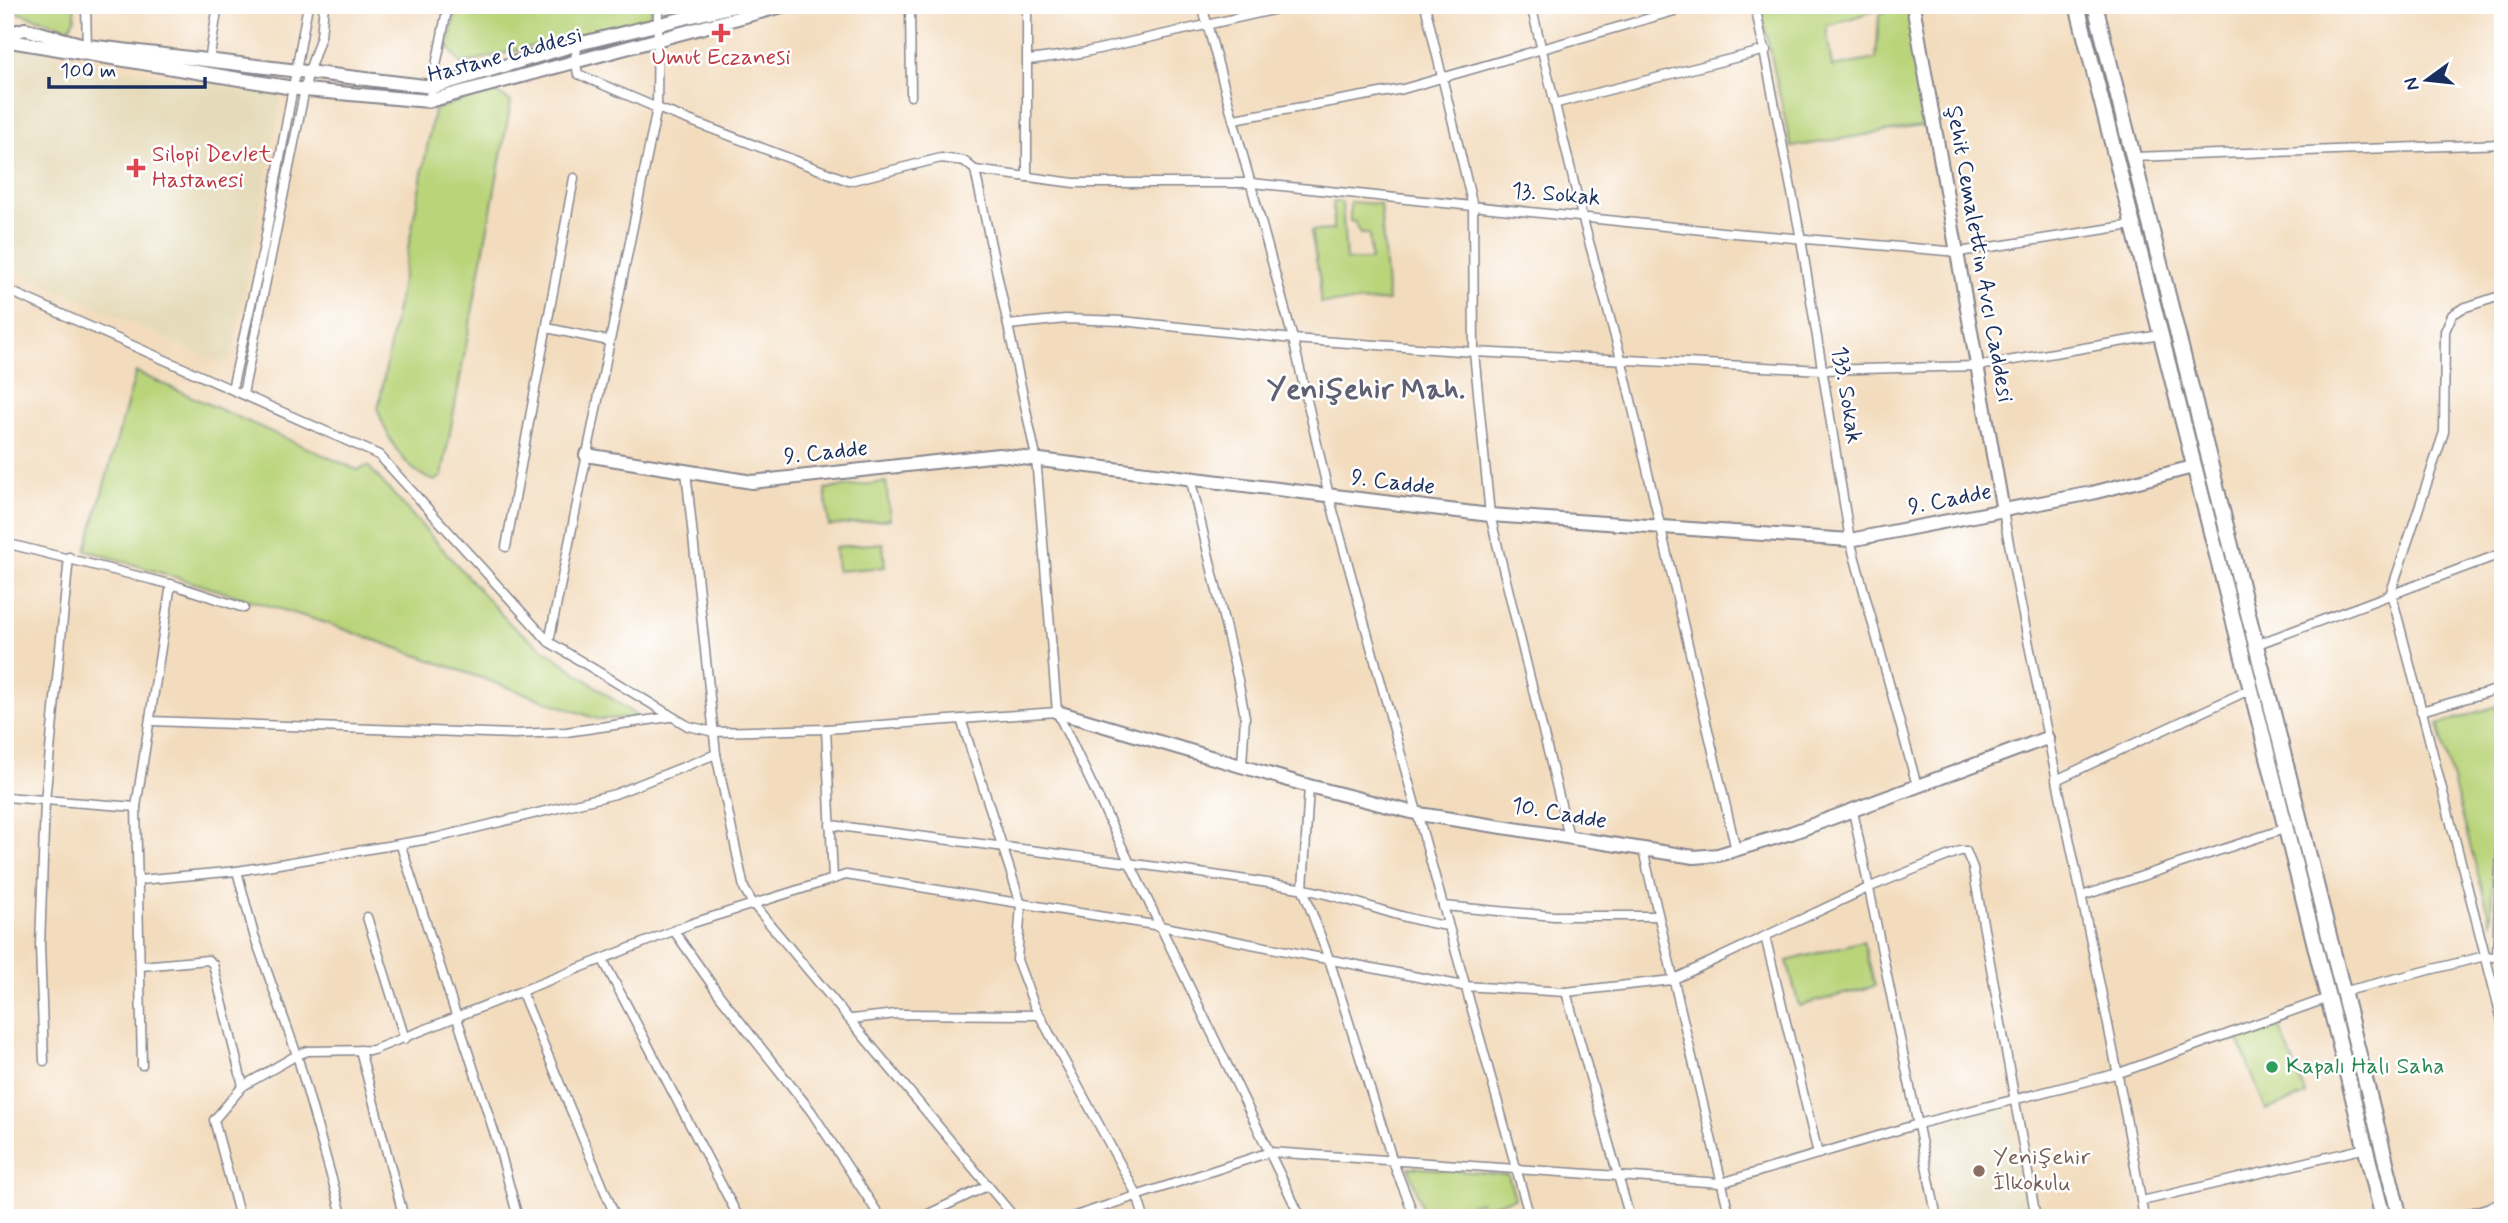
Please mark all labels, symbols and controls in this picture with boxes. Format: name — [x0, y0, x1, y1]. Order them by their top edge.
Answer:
street label: Hastane Caddesi — [424, 21, 586, 91]
marker: Umut Eczanesi — [713, 25, 729, 41]
place label: Umut Eczanesi — [651, 43, 791, 73]
scale bar — [49, 46, 205, 90]
north arrow — [2392, 46, 2462, 116]
text: 100 m — [60, 57, 116, 85]
text: N — [2398, 75, 2426, 93]
street label: Şehit Cemalettin Avcı Caddesi — [1938, 103, 2020, 405]
place label: Silopi Devlet Hastanesi — [152, 140, 272, 196]
marker: Silopi Devlet Hastanesi — [126, 158, 146, 178]
street label: 13. Sokak — [1510, 176, 1602, 214]
street label: 133. Sokak — [1823, 344, 1869, 446]
district label: Yenişehir Mah. — [1267, 370, 1465, 409]
street label: 9. Cadde — [782, 434, 870, 472]
street label: 9. Cadde — [1349, 463, 1437, 503]
street label: 9. Cadde — [1906, 477, 1994, 523]
street label: 10. Cadde — [1509, 791, 1609, 837]
place label: Kapalı Halı Saha — [2286, 1052, 2444, 1082]
marker: Kapalı Halı Saha — [2264, 1059, 2280, 1075]
place label: Yenişehir İlkokulu — [1993, 1143, 2091, 1199]
marker: Yenişehir İlkokulu — [1971, 1163, 1987, 1179]

